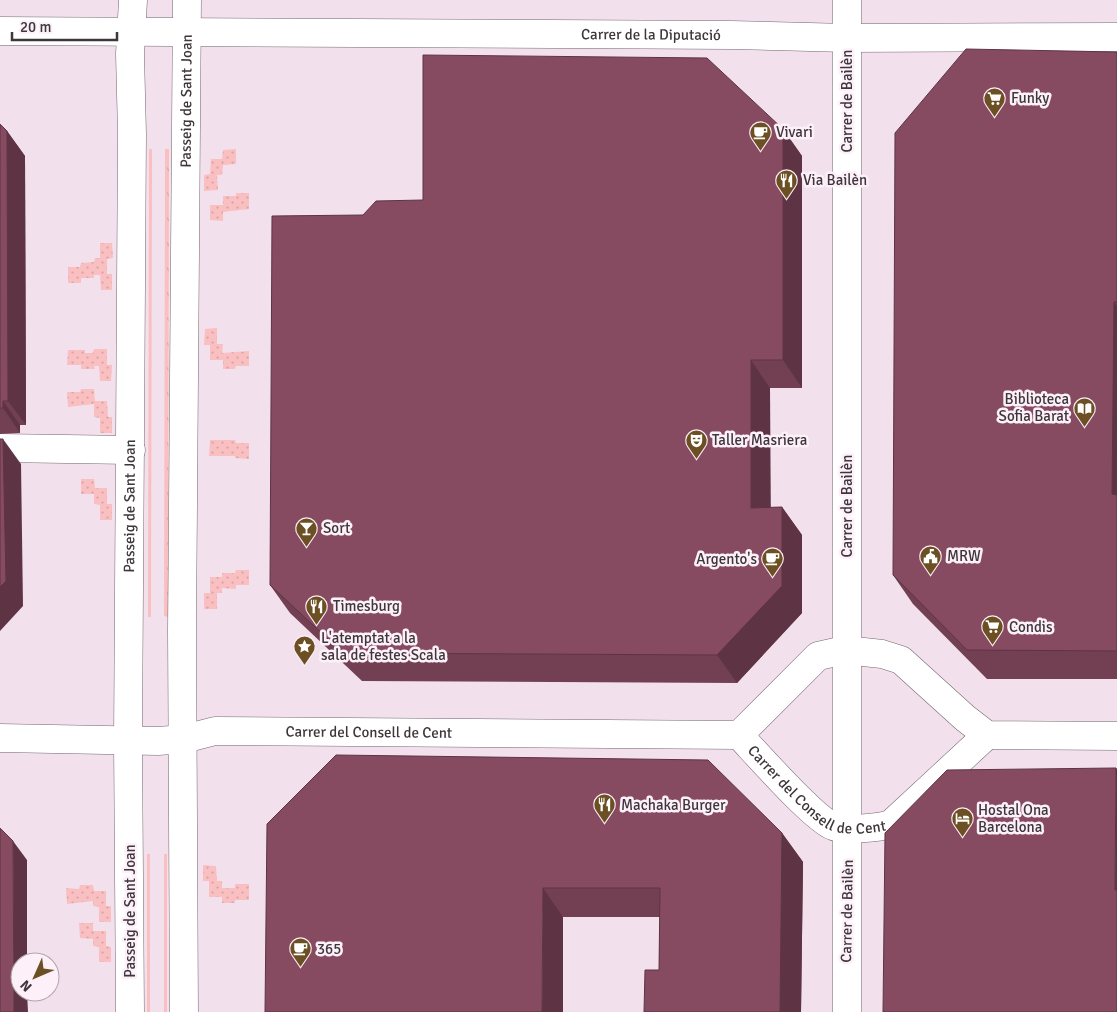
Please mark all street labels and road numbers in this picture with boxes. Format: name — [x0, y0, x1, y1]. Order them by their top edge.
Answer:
street label: Carrer de la Diputació — [581, 25, 721, 44]
street label: Passeig de Sant Joan — [177, 34, 196, 168]
street label: Carrer de Bailèn — [838, 49, 856, 153]
street label: Passeig de Sant Joan — [120, 439, 139, 573]
street label: Carrer de Bailèn — [838, 454, 856, 558]
street label: Carrer del Consell de Cent — [286, 723, 452, 742]
street label: Carrer del Consell de Cent — [744, 742, 887, 838]
street label: Passeig de Sant Joan — [121, 844, 139, 978]
street label: Carrer de Bailèn — [837, 859, 857, 963]

